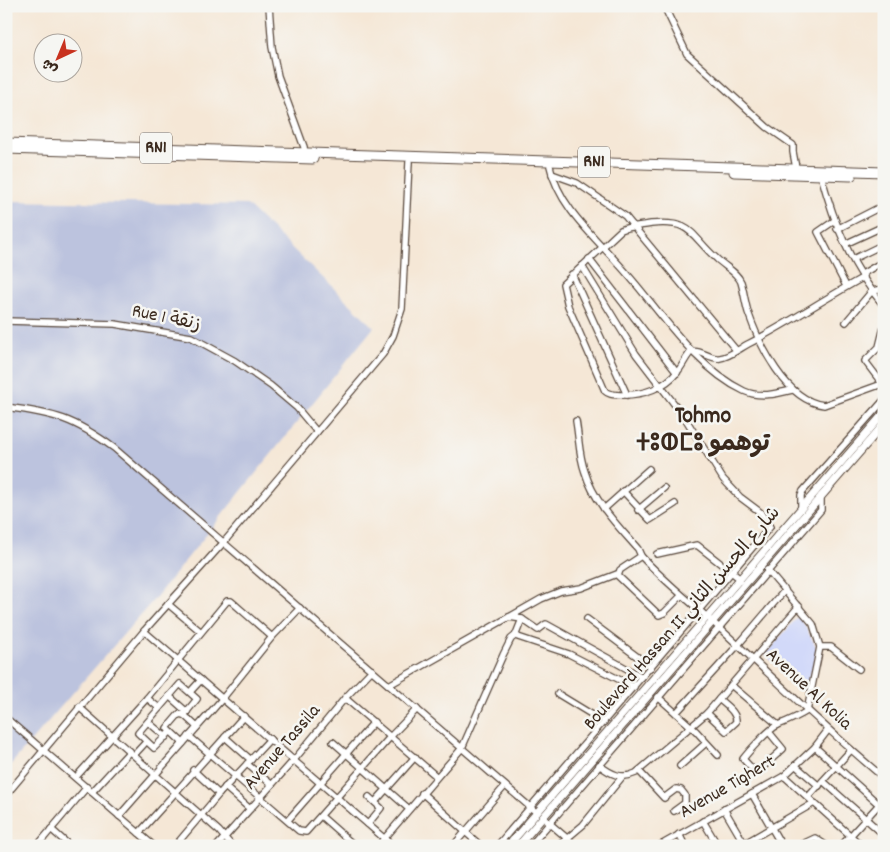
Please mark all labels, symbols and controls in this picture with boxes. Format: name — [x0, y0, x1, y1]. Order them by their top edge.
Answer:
north arrow — [32, 32, 82, 82]
text: ش — [38, 53, 63, 78]
road number: RN1 — [140, 132, 172, 164]
road number: RN1 — [578, 146, 610, 178]
street label: Rue 1 زنقة — [129, 299, 203, 339]
district label: Tohmo ⵜⵓⵀⵎⵓ توهمو — [636, 400, 771, 462]
street label: Boulevard Hassan II شارع الحسن الثاني — [578, 501, 788, 737]
street label: Avenue Al Kolia — [759, 643, 858, 738]
street label: Avenue Tassila — [238, 698, 329, 797]
street label: Avenue Tighert — [675, 750, 781, 826]

